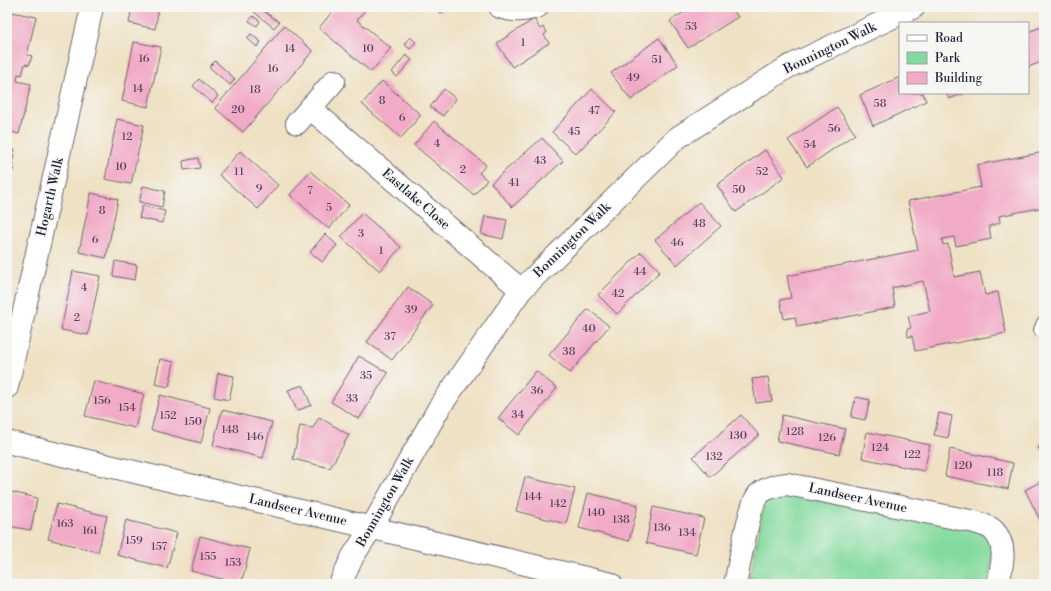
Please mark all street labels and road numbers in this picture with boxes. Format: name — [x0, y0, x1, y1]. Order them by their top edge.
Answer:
street label: Bonnington Walk — [780, 18, 880, 78]
street label: Hogarth Walk — [33, 155, 67, 238]
street label: Eastlake Close — [379, 165, 454, 233]
street label: Bonnington Walk — [529, 198, 615, 282]
street label: Bonnington Walk — [352, 453, 418, 551]
street label: Landseer Avenue — [807, 480, 909, 516]
street label: Landseer Avenue — [247, 491, 349, 529]

